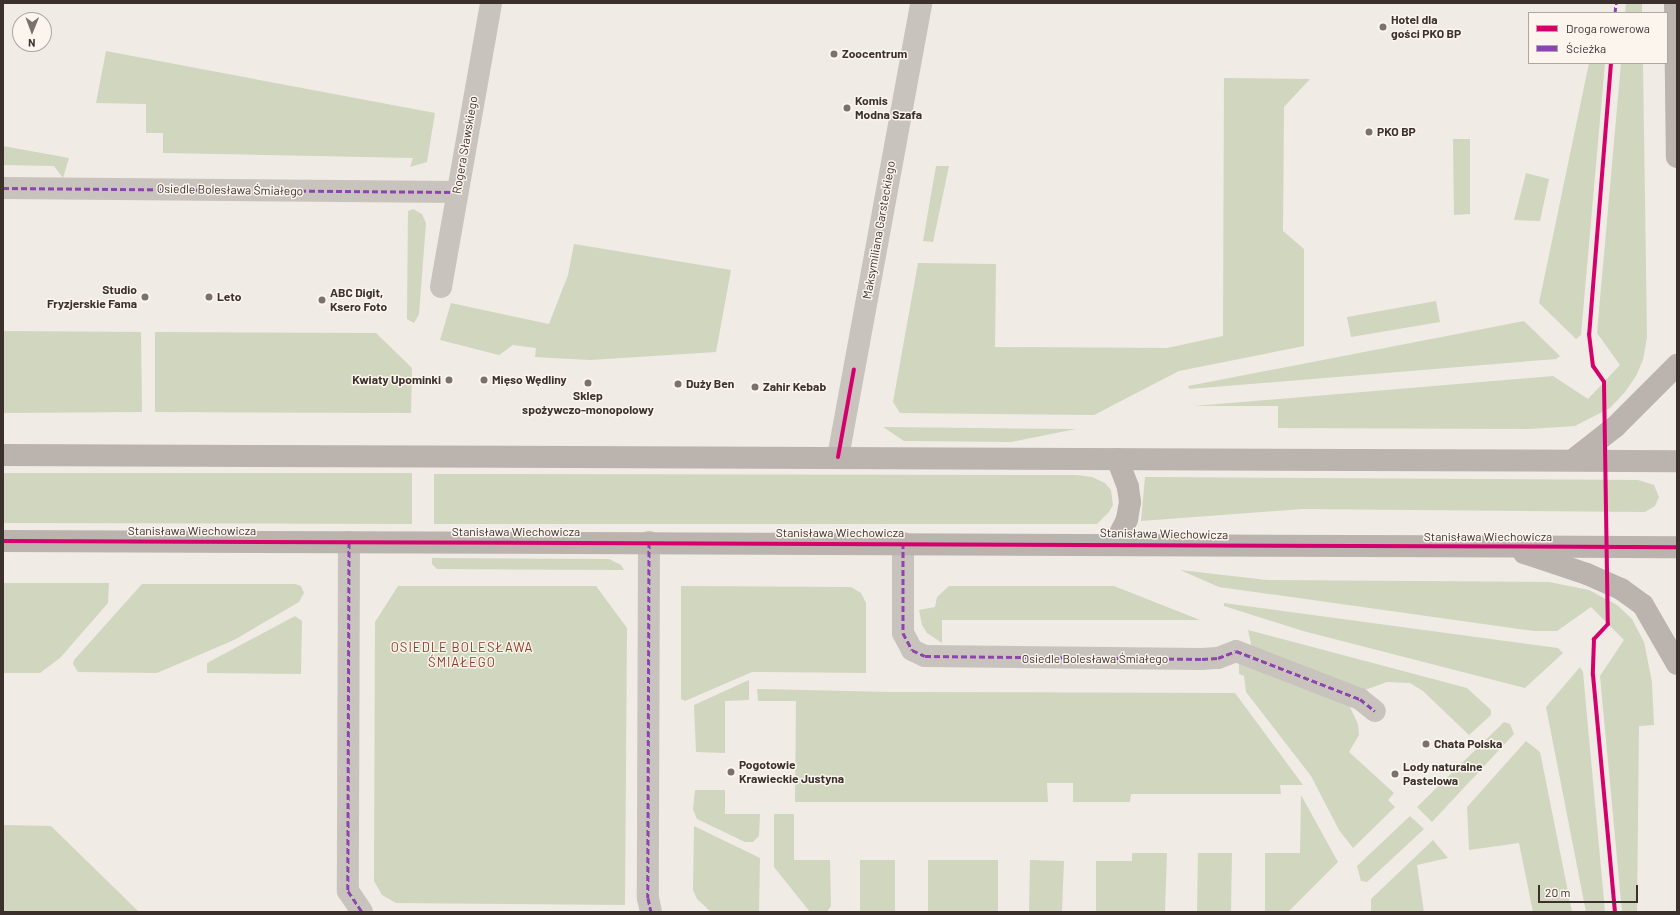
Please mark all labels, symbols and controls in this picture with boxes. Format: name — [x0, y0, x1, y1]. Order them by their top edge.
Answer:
north arrow — [12, 12, 52, 52]
legend — [1528, 12, 1668, 64]
place label: Hotel dla gości PKO BP — [1391, 13, 1461, 41]
text: Droga rowerowa — [1566, 21, 1650, 35]
marker: Hotel dla gości PKO BP — [1378, 22, 1388, 32]
text: N — [28, 37, 36, 50]
text: Ścieżka — [1566, 41, 1606, 55]
place label: Zoocentrum — [842, 47, 907, 61]
marker: Zoocentrum — [829, 49, 839, 59]
place label: Komis Modna Szafa — [855, 94, 922, 122]
street label: Rogera Sławskiego — [449, 95, 481, 195]
marker: Komis Modna Szafa — [842, 103, 852, 113]
place label: PKO BP — [1377, 125, 1416, 139]
marker: PKO BP — [1364, 127, 1374, 137]
street label: Maksymiliana Garsteckiego — [860, 160, 898, 300]
street label: Osiedle Bolesława Śmiałego — [157, 182, 303, 198]
place label: Studio Fryzjerskie Fama — [47, 283, 137, 311]
place label: ABC Digit, Ksero Foto — [330, 286, 387, 314]
place label: Leto — [217, 290, 241, 304]
marker: Studio Fryzjerskie Fama — [140, 292, 150, 302]
marker: Leto — [204, 292, 214, 302]
marker: ABC Digit, Ksero Foto — [317, 295, 327, 305]
place label: Kwiaty Upominki — [352, 373, 441, 387]
place label: Mięso Wędliny — [492, 373, 567, 387]
marker: Kwiaty Upominki — [444, 375, 454, 385]
marker: Mięso Wędliny — [479, 375, 489, 385]
place label: Duży Ben — [686, 377, 734, 391]
marker: Sklep spożywczo-monopolowy — [583, 378, 593, 388]
marker: Duży Ben — [673, 379, 683, 389]
place label: Zahir Kebab — [763, 380, 826, 394]
marker: Zahir Kebab — [750, 382, 760, 392]
place label: Sklep spożywczo-monopolowy — [522, 389, 654, 417]
street label: Stanisława Wiechowicza — [128, 524, 256, 538]
street label: Stanisława Wiechowicza — [452, 525, 580, 539]
street label: Stanisława Wiechowicza — [776, 526, 904, 540]
street label: Stanisława Wiechowicza — [1100, 526, 1228, 542]
street label: Stanisława Wiechowicza — [1424, 530, 1552, 544]
district label: OSIEDLE BOLESŁAWA ŚMIAŁEGO — [391, 640, 533, 671]
street label: Osiedle Bolesława Śmiałego — [1022, 652, 1168, 666]
place label: Chata Polska — [1434, 737, 1502, 751]
marker: Chata Polska — [1421, 739, 1431, 749]
place label: Pogotowie Krawieckie Justyna — [739, 758, 844, 786]
place label: Lody naturalne Pastelowa — [1403, 760, 1483, 788]
marker: Pogotowie Krawieckie Justyna — [726, 767, 736, 777]
marker: Lody naturalne Pastelowa — [1390, 769, 1400, 779]
scale bar — [1540, 877, 1640, 903]
text: 20 m — [1545, 885, 1571, 899]

